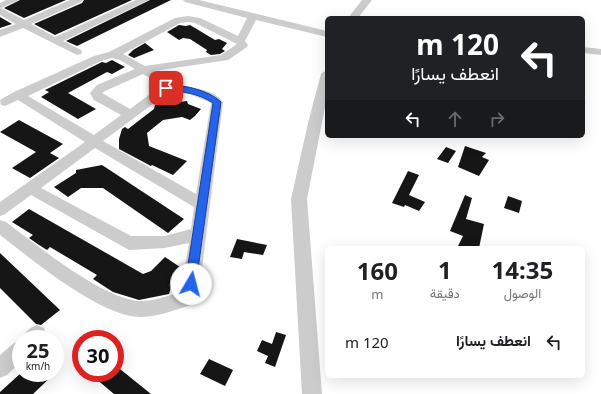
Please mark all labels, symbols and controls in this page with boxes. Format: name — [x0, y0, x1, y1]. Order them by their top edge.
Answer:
text: 120 m — [416, 25, 499, 63]
icon: left — [513, 32, 565, 84]
text: انعطف يسارًا — [411, 61, 499, 85]
pin — [149, 71, 183, 105]
icon: arrive — [155, 77, 177, 99]
icon: left — [402, 108, 424, 130]
icon: ahead — [444, 108, 466, 130]
icon: right — [486, 108, 508, 130]
text: 1 — [438, 253, 452, 286]
text: 14:35 — [492, 253, 553, 286]
text: 160 — [357, 254, 398, 287]
position arrow — [170, 263, 212, 305]
text: دقيقة — [430, 284, 460, 302]
text: الوصول — [504, 284, 541, 302]
text: m — [371, 285, 383, 303]
speed limit sign: 30 — [72, 330, 124, 382]
text: انعطف يسارًا — [456, 330, 531, 350]
icon: left — [543, 331, 565, 353]
text: 120 m — [345, 332, 389, 352]
text: 25 — [27, 337, 49, 364]
text: km/h — [26, 359, 50, 373]

